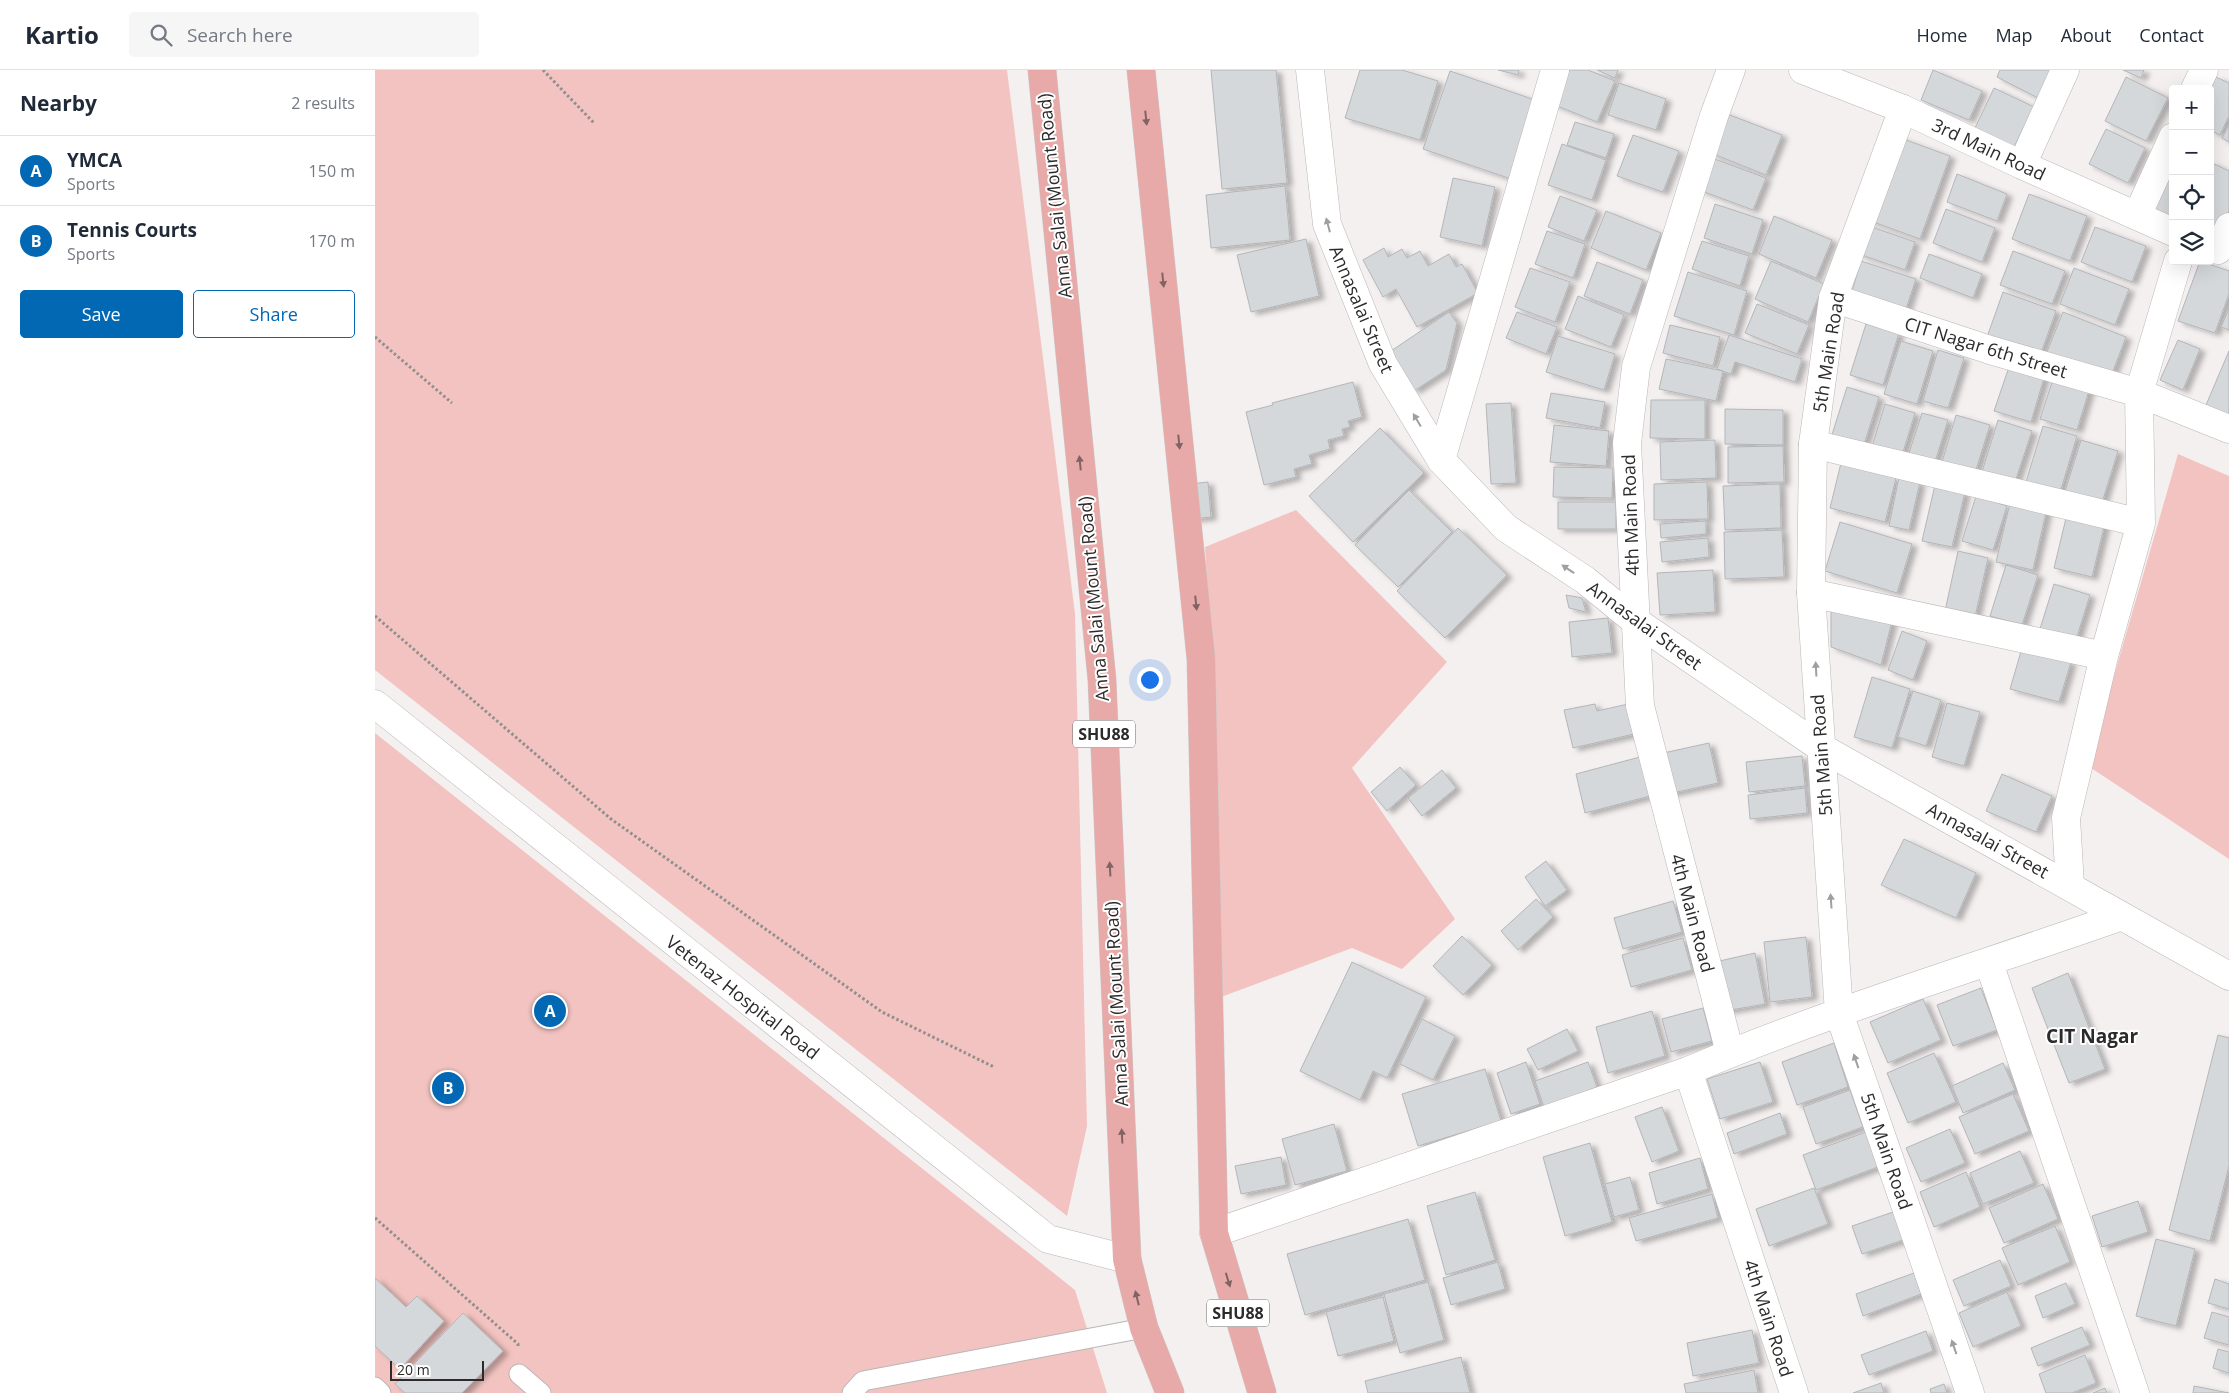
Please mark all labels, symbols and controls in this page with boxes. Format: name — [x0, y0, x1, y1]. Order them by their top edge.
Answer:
search box — [129, 12, 479, 57]
text: Kartio — [25, 18, 99, 51]
icon: search — [147, 21, 175, 49]
text: Search here — [187, 22, 293, 48]
text: Home — [1917, 23, 1967, 47]
text: Map — [1995, 23, 2033, 47]
text: About — [2061, 23, 2111, 47]
text: Contact — [2139, 23, 2204, 47]
map controls — [2169, 85, 2214, 265]
button: + — [2169, 85, 2214, 130]
text: Nearby — [20, 89, 97, 117]
text: 2 results — [291, 92, 355, 114]
street label: Anna Salai (Mount Road) — [1031, 93, 1077, 299]
one-way arrow — [1142, 111, 1150, 127]
street label: 3rd Main Road — [1928, 112, 2050, 186]
button: − — [2169, 130, 2214, 175]
text: YMCA — [67, 147, 122, 173]
text: A — [30, 160, 42, 182]
text: 150 m — [309, 160, 355, 182]
text: Sports — [67, 173, 115, 195]
button: locate — [2169, 175, 2214, 220]
text: Tennis Courts — [67, 217, 197, 243]
one-way arrow — [1324, 217, 1332, 232]
button: layers — [2169, 220, 2214, 265]
text: B — [31, 230, 41, 252]
text: 170 m — [309, 230, 355, 252]
street label: Annasalai Street — [1324, 242, 1400, 376]
text: Sports — [67, 243, 115, 265]
one-way arrow — [1159, 272, 1167, 288]
button: Save — [20, 290, 183, 338]
button: Share — [193, 290, 355, 338]
street label: 5th Main Road — [1807, 290, 1849, 414]
street label: CIT Nagar 6th Street — [1902, 311, 2070, 383]
one-way arrow — [1413, 413, 1422, 426]
one-way arrow — [1175, 434, 1183, 450]
street label: 4th Main Road — [1616, 454, 1644, 576]
one-way arrow — [1076, 455, 1084, 471]
street label: Anna Salai (Mount Road) — [1072, 496, 1114, 702]
one-way arrow — [1561, 564, 1574, 574]
street label: Annasalai Street — [1583, 575, 1707, 675]
one-way arrow — [1192, 596, 1200, 612]
one-way arrow — [1811, 661, 1819, 677]
your location — [1137, 667, 1163, 693]
street label: 5th Main Road — [1805, 693, 1837, 817]
road number: SHU88 — [1073, 721, 1135, 748]
street label: Annasalai Street — [1923, 797, 2053, 883]
street label: 4th Main Road — [1666, 851, 1720, 975]
one-way arrow — [1105, 861, 1113, 877]
one-way arrow — [1827, 893, 1835, 909]
street label: Anna Salai (Mount Road) — [1099, 901, 1133, 1107]
street label: Vetenaz Hospital Road — [661, 930, 825, 1064]
pin: A — [534, 992, 566, 1030]
district label: CIT Nagar — [2046, 1023, 2138, 1049]
one-way arrow — [1852, 1053, 1860, 1068]
pin: B — [432, 1069, 464, 1107]
street label: 5th Main Road — [1856, 1089, 1918, 1213]
one-way arrow — [1117, 1128, 1125, 1144]
street label: 4th Main Road — [1739, 1256, 1799, 1380]
one-way arrow — [1224, 1273, 1232, 1288]
one-way arrow — [1133, 1290, 1141, 1305]
road number: SHU88 — [1207, 1300, 1269, 1326]
one-way arrow — [1949, 1339, 1957, 1354]
scale bar — [390, 1358, 484, 1381]
text: 20 m — [397, 1360, 430, 1379]

